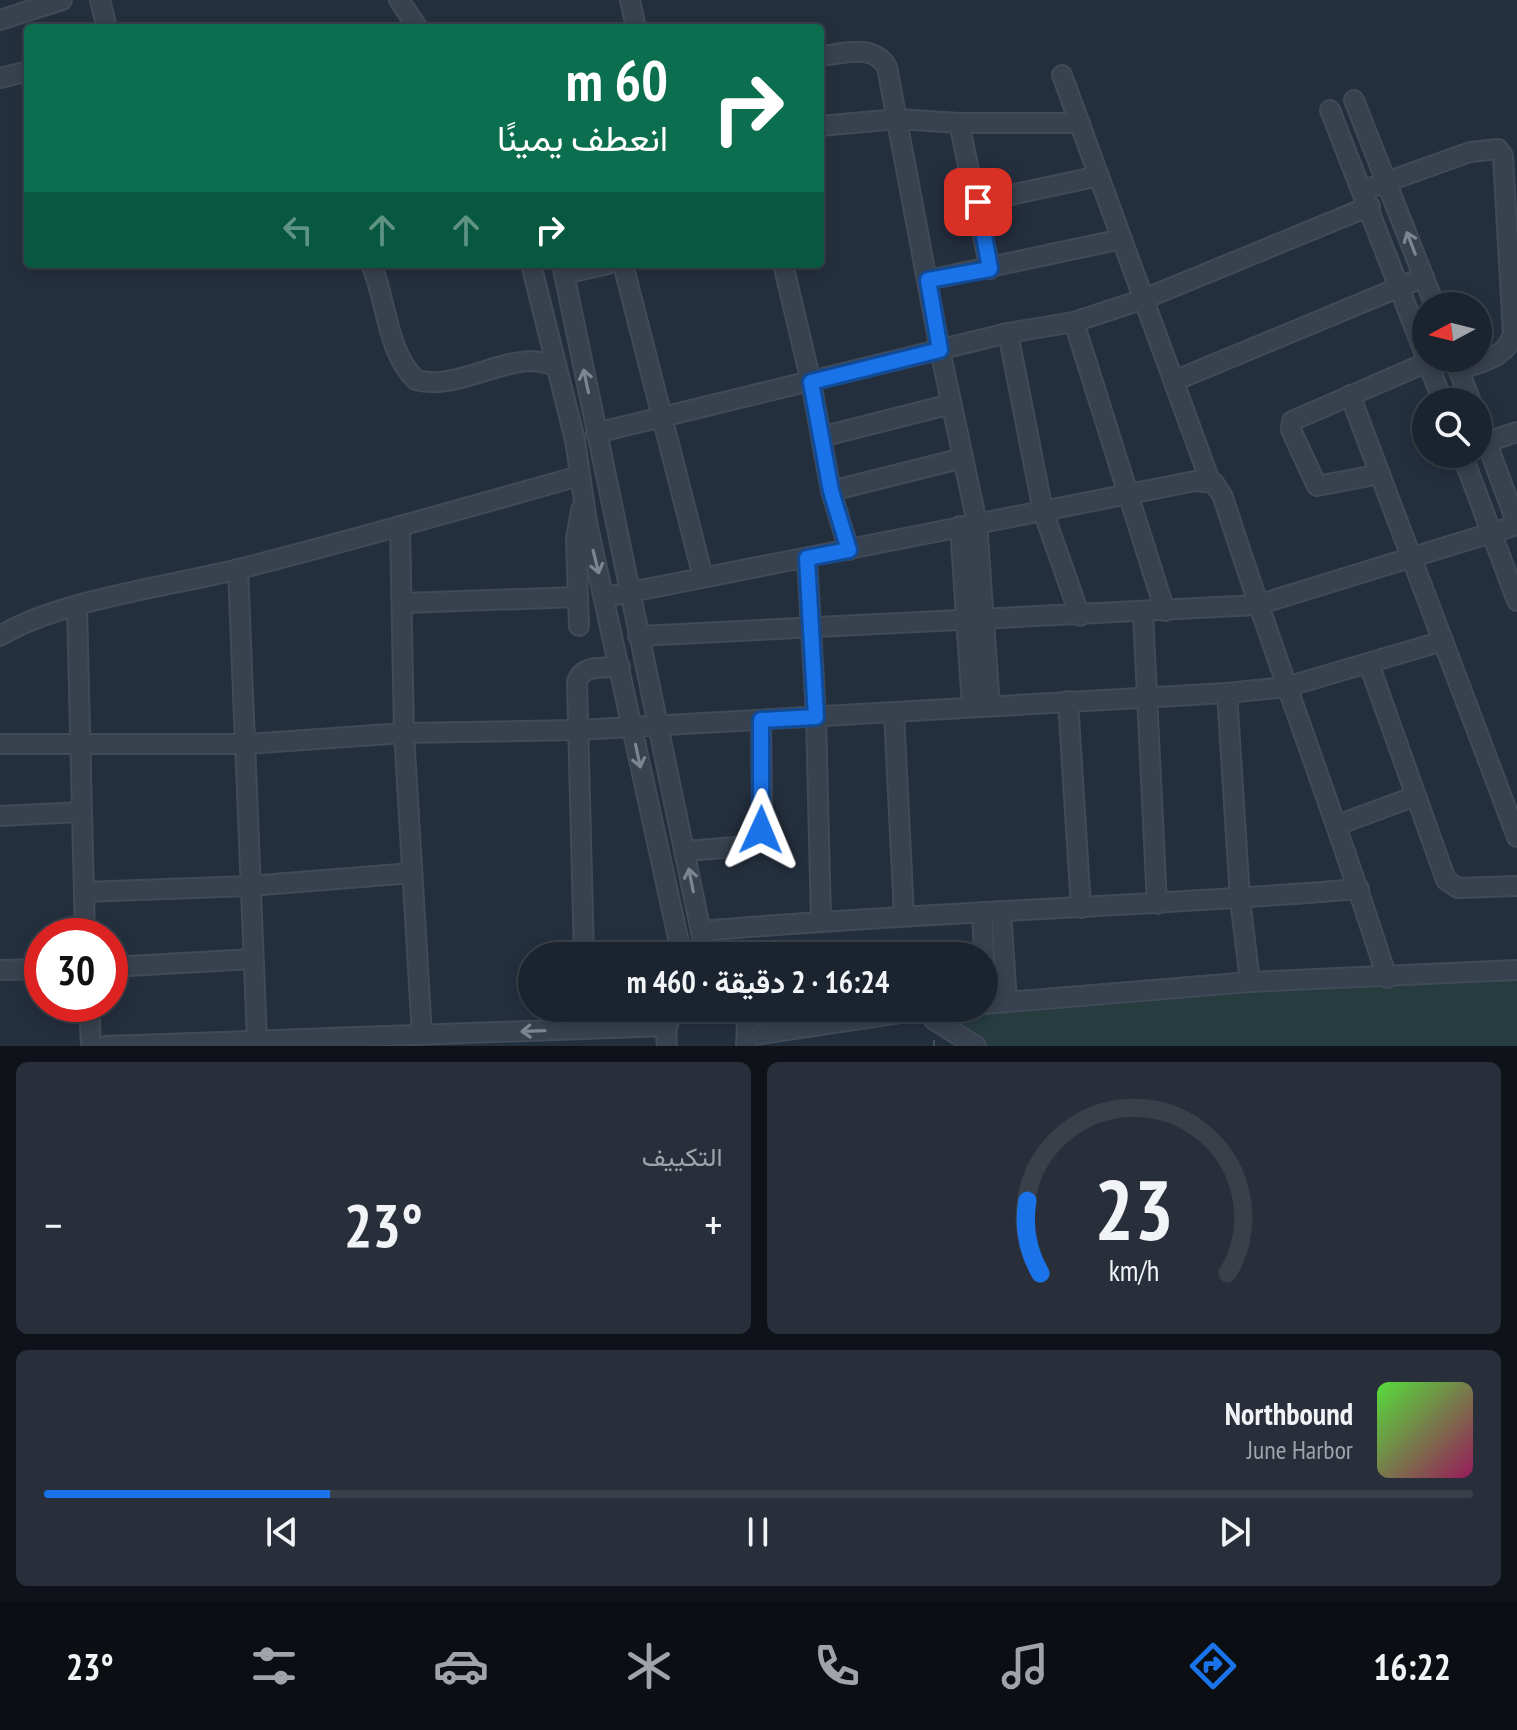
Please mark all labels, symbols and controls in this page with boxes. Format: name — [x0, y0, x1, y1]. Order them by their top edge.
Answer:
text: 60 m — [566, 44, 668, 116]
icon: right — [696, 56, 800, 160]
text: انعطف يمينًا — [497, 114, 668, 161]
pin — [944, 168, 1012, 236]
icon: arrive — [956, 180, 1000, 224]
icon: left — [276, 208, 320, 252]
icon: ahead — [360, 208, 404, 252]
icon: ahead — [444, 208, 488, 252]
icon: right — [528, 208, 572, 252]
one-way arrow — [1403, 232, 1417, 256]
north arrow — [1412, 292, 1492, 372]
map controls — [1412, 292, 1492, 468]
one-way arrow — [577, 368, 592, 394]
button: search — [1412, 388, 1492, 468]
one-way arrow — [590, 549, 605, 575]
one-way arrow — [631, 742, 646, 768]
position arrow — [719, 788, 803, 872]
one-way arrow — [682, 867, 697, 893]
speed limit sign: 30 — [24, 918, 128, 1022]
text: 16:24 · 2 دقيقة · 460 m — [627, 962, 889, 1001]
one-way arrow — [520, 1023, 547, 1039]
text: التكييف — [642, 1140, 723, 1173]
text: 23 — [1094, 1155, 1174, 1263]
text: 23° — [344, 1186, 423, 1264]
text: − — [44, 1196, 62, 1253]
text: + — [704, 1196, 722, 1253]
text: km/h — [1108, 1252, 1159, 1289]
text: Northbound — [1225, 1394, 1353, 1433]
text: June Harbor — [1247, 1433, 1353, 1466]
icon: previous — [260, 1510, 304, 1554]
icon: pause — [736, 1510, 780, 1554]
icon: next — [1213, 1510, 1257, 1554]
icon: filters — [246, 1638, 302, 1694]
icon: car — [433, 1638, 489, 1694]
icon: climate — [621, 1638, 677, 1694]
icon: phone — [809, 1638, 865, 1694]
icon: music — [997, 1638, 1053, 1694]
icon: directions — [1185, 1638, 1241, 1694]
text: 23° — [66, 1643, 114, 1690]
text: 16:22 — [1373, 1643, 1451, 1690]

